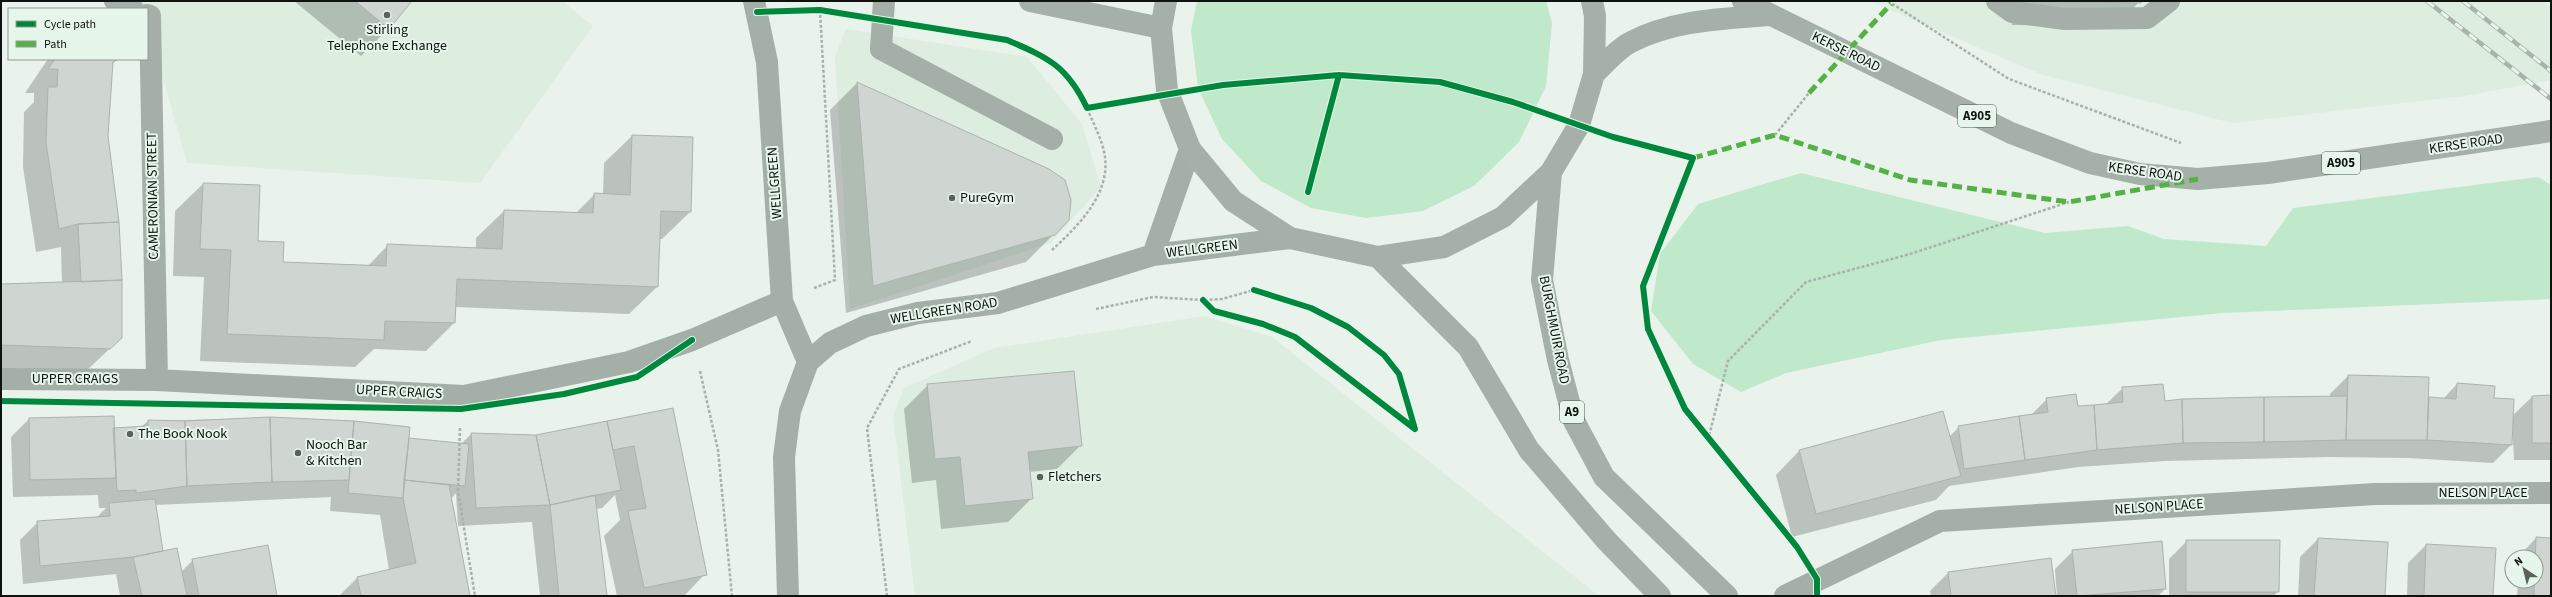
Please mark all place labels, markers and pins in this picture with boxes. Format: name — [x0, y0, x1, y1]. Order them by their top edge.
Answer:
marker: Stirling Telephone Exchange — [382, 10, 392, 20]
place label: Stirling Telephone Exchange — [327, 20, 447, 56]
place label: PureGym — [960, 188, 1014, 208]
marker: PureGym — [947, 193, 957, 203]
place label: The Book Nook — [138, 424, 227, 444]
marker: The Book Nook — [125, 429, 135, 439]
place label: Nooch Bar & Kitchen — [306, 435, 367, 471]
marker: Nooch Bar & Kitchen — [293, 448, 303, 458]
place label: Fletchers — [1048, 467, 1102, 487]
marker: Fletchers — [1035, 472, 1045, 482]

